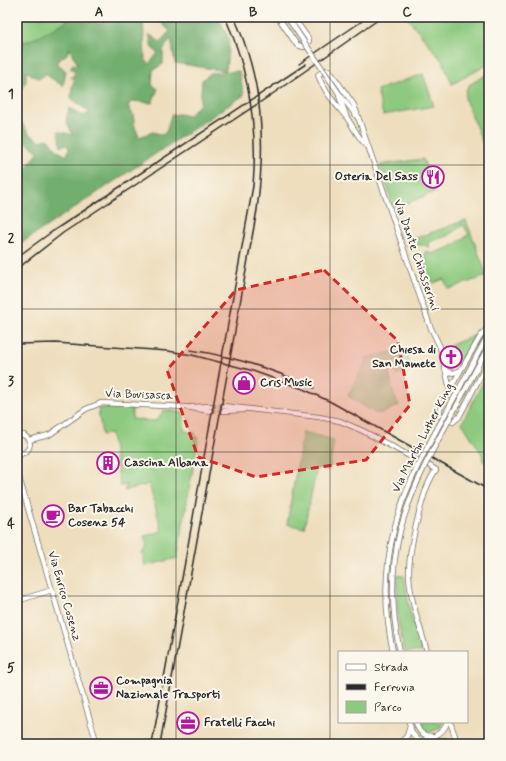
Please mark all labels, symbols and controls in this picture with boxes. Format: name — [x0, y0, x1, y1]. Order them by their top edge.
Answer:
text: A — [95, 4, 103, 21]
text: B — [249, 4, 258, 21]
text: C — [402, 4, 412, 21]
text: 1 — [8, 86, 14, 103]
restaurant icon: Osteria Del Sass — [420, 164, 446, 190]
place label: Osteria Del Sass — [335, 169, 419, 185]
street label: Via Dante Chiasserini — [389, 197, 443, 313]
text: 2 — [8, 230, 15, 247]
place label: Chiesa di San Mamete — [372, 342, 436, 372]
church icon: Chiesa di San Mamete — [438, 344, 464, 370]
shop icon: Cris Music — [231, 370, 257, 396]
text: 3 — [8, 373, 14, 390]
place label: Cris Music — [260, 375, 312, 391]
street label: Via Martin Luther King — [388, 380, 458, 496]
street label: Via Bovisasca — [105, 386, 174, 404]
building icon: Cascina Albana — [95, 450, 121, 476]
place label: Cascina Albana — [124, 455, 209, 471]
place label: Bar Tabacchi Cosenz 54 — [68, 501, 134, 531]
cafe icon: Bar Tabacchi Cosenz 54 — [40, 503, 66, 529]
text: 4 — [7, 516, 15, 533]
street label: Via Enrico Cosenz — [44, 549, 85, 643]
legend — [338, 651, 468, 723]
text: 5 — [7, 660, 15, 677]
text: Strada — [374, 660, 408, 676]
place label: Compagnia Nazionale Trasporti — [116, 673, 220, 703]
office icon: Compagnia Nazionale Trasporti — [88, 675, 114, 701]
text: Ferrovia — [374, 680, 415, 696]
text: Parco — [374, 700, 402, 716]
office icon: Fratelli Facchi — [175, 710, 201, 736]
place label: Fratelli Facchi — [204, 715, 276, 731]

